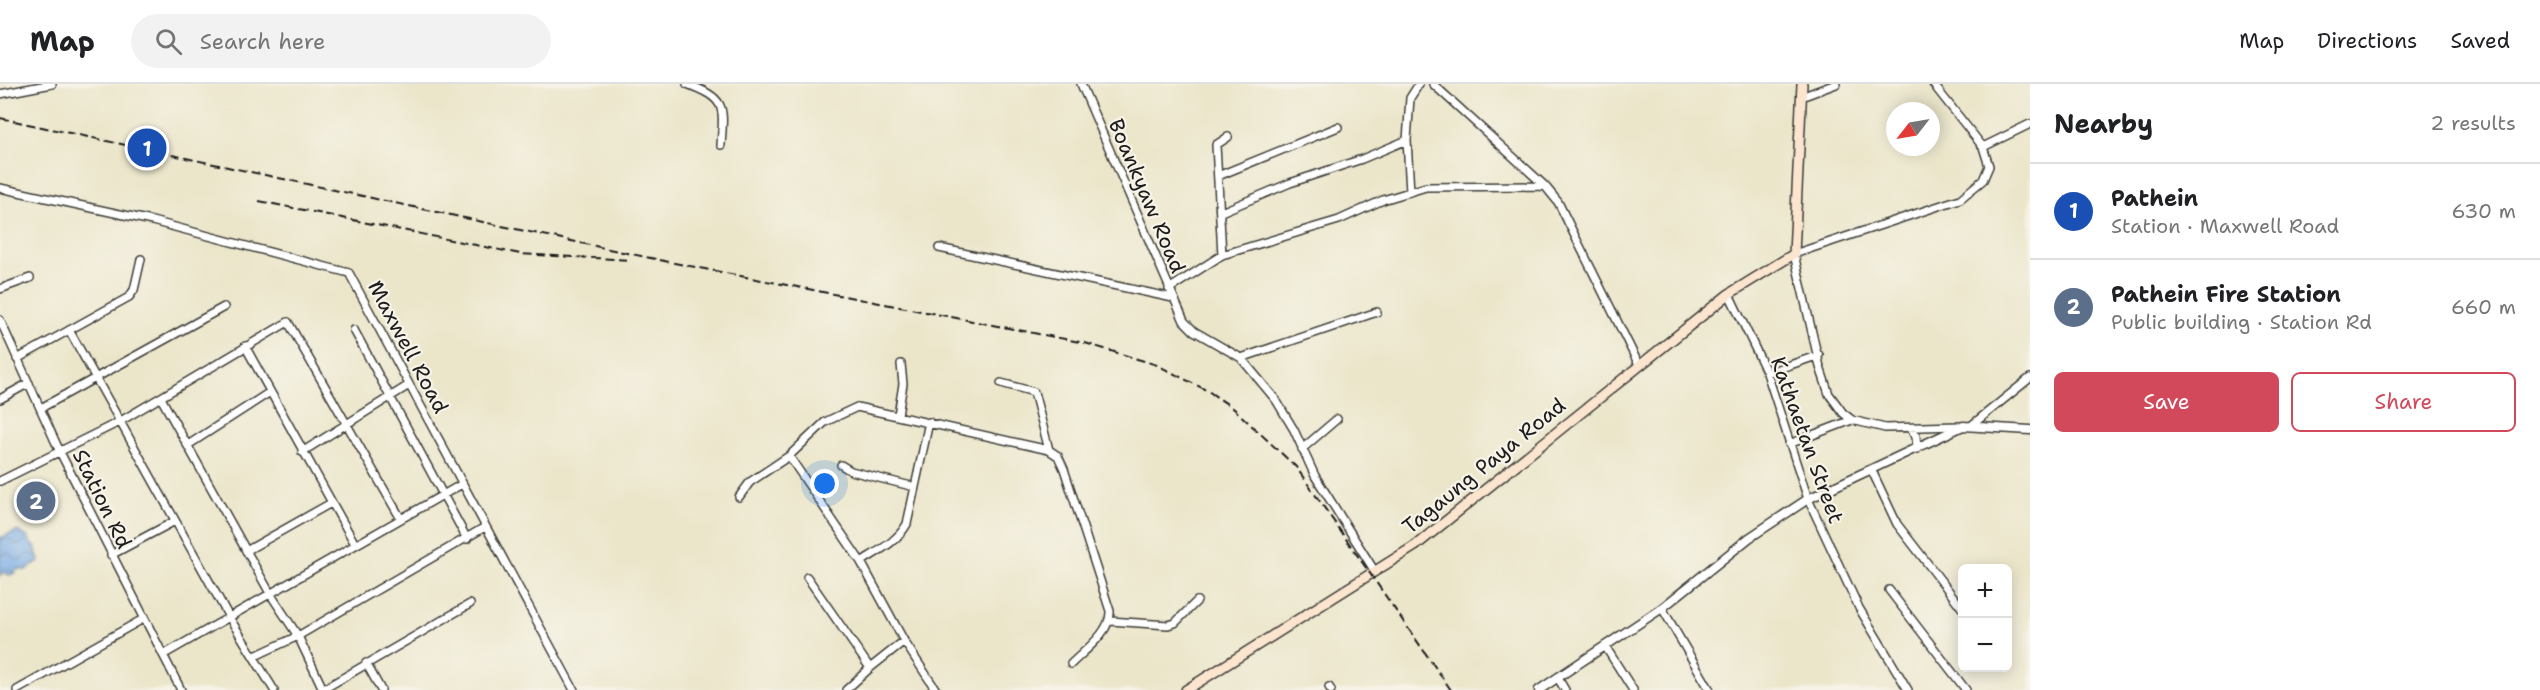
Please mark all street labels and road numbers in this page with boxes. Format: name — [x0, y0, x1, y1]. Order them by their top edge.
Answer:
street label: Boankyaw Road — [1102, 115, 1192, 277]
street label: Maxwell Road — [361, 276, 455, 418]
street label: Kathaetan Street — [1764, 353, 1850, 527]
street label: Tagaung Paya Road — [1397, 391, 1571, 541]
street label: Station Rd — [66, 445, 138, 553]

